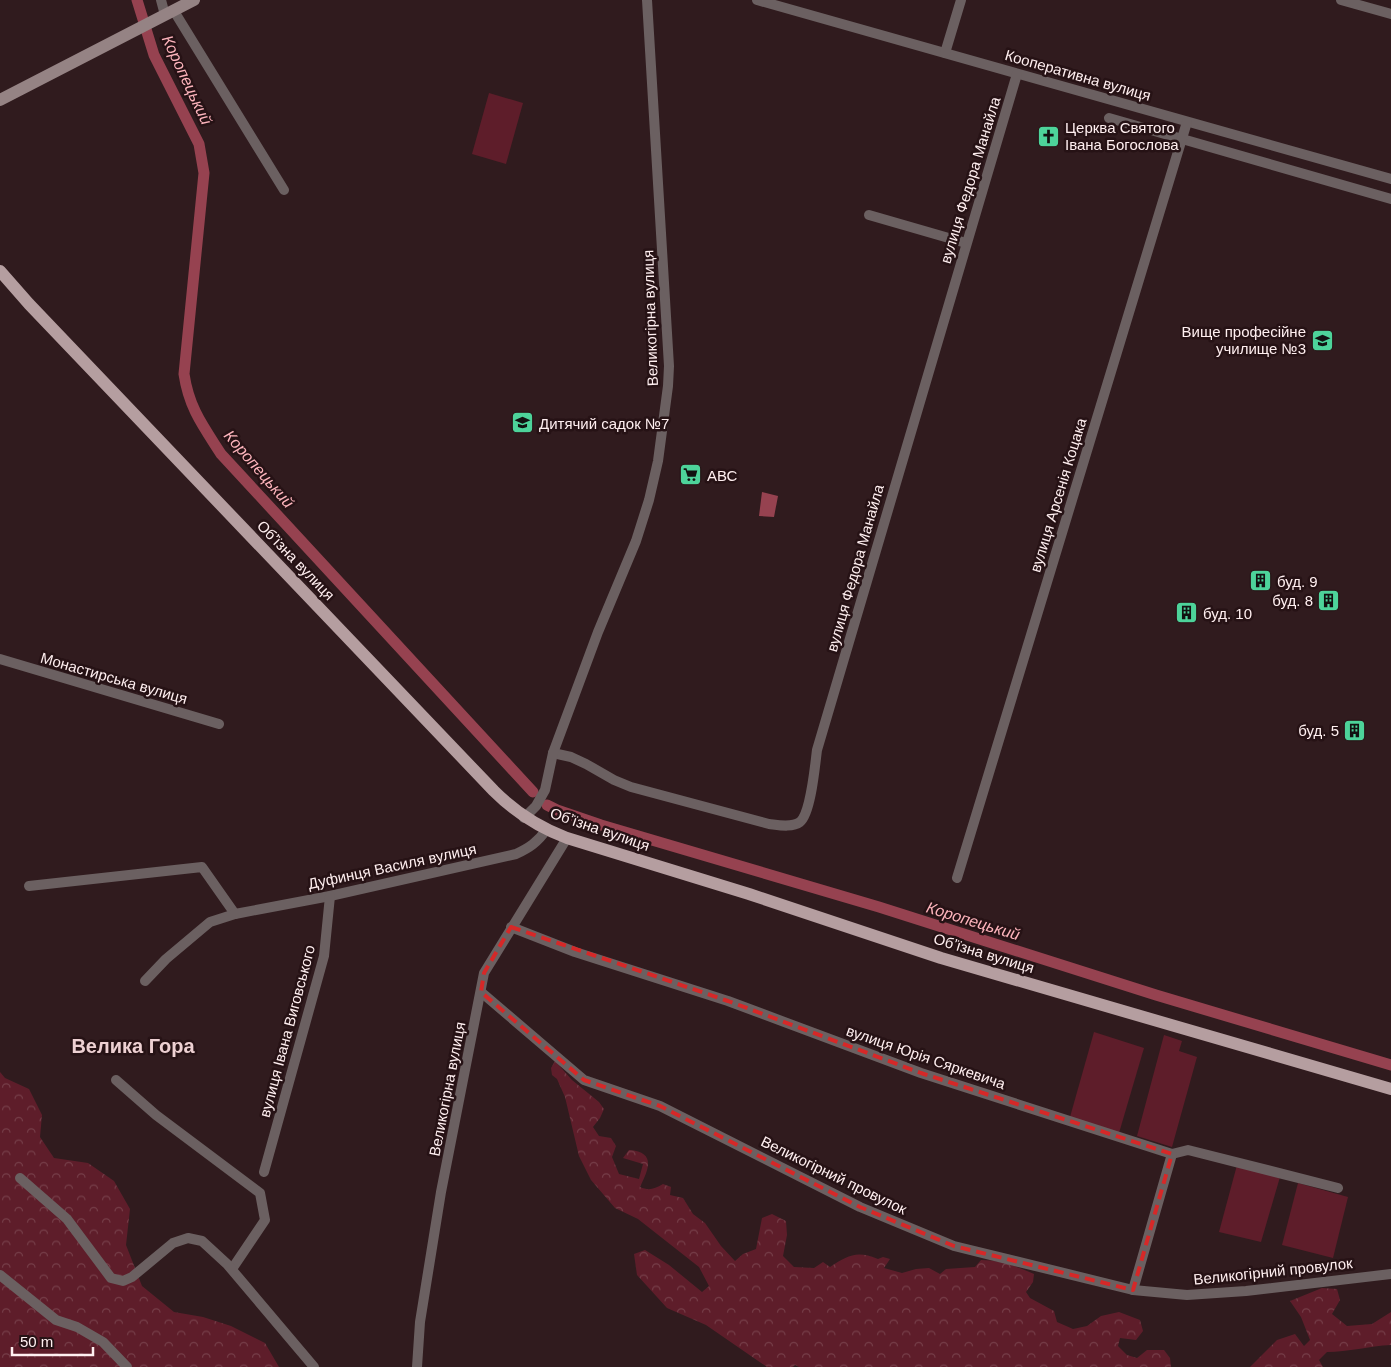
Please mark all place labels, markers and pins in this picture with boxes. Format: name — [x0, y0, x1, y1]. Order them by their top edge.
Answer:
place label: Церква Святого Івана Богослова — [1065, 119, 1179, 153]
church icon: Церква Святого Івана Богослова — [1037, 124, 1061, 148]
place label: Вище професійне училище №3 — [1182, 323, 1306, 357]
school or university icon: Вище професійне училище №3 — [1310, 328, 1334, 352]
school or university icon: Дитячий садок №7 — [511, 411, 535, 435]
place label: Дитячий садок №7 — [539, 415, 669, 432]
supermarket icon: АВС — [679, 463, 703, 487]
place label: АВС — [707, 467, 738, 484]
building icon: буд. 9 — [1249, 569, 1273, 593]
place label: буд. 9 — [1277, 573, 1318, 590]
building icon: буд. 8 — [1317, 588, 1341, 612]
place label: буд. 8 — [1272, 592, 1313, 609]
building icon: буд. 10 — [1175, 601, 1199, 625]
place label: буд. 10 — [1203, 605, 1252, 622]
building icon: буд. 5 — [1343, 718, 1367, 742]
place label: буд. 5 — [1298, 722, 1339, 739]

